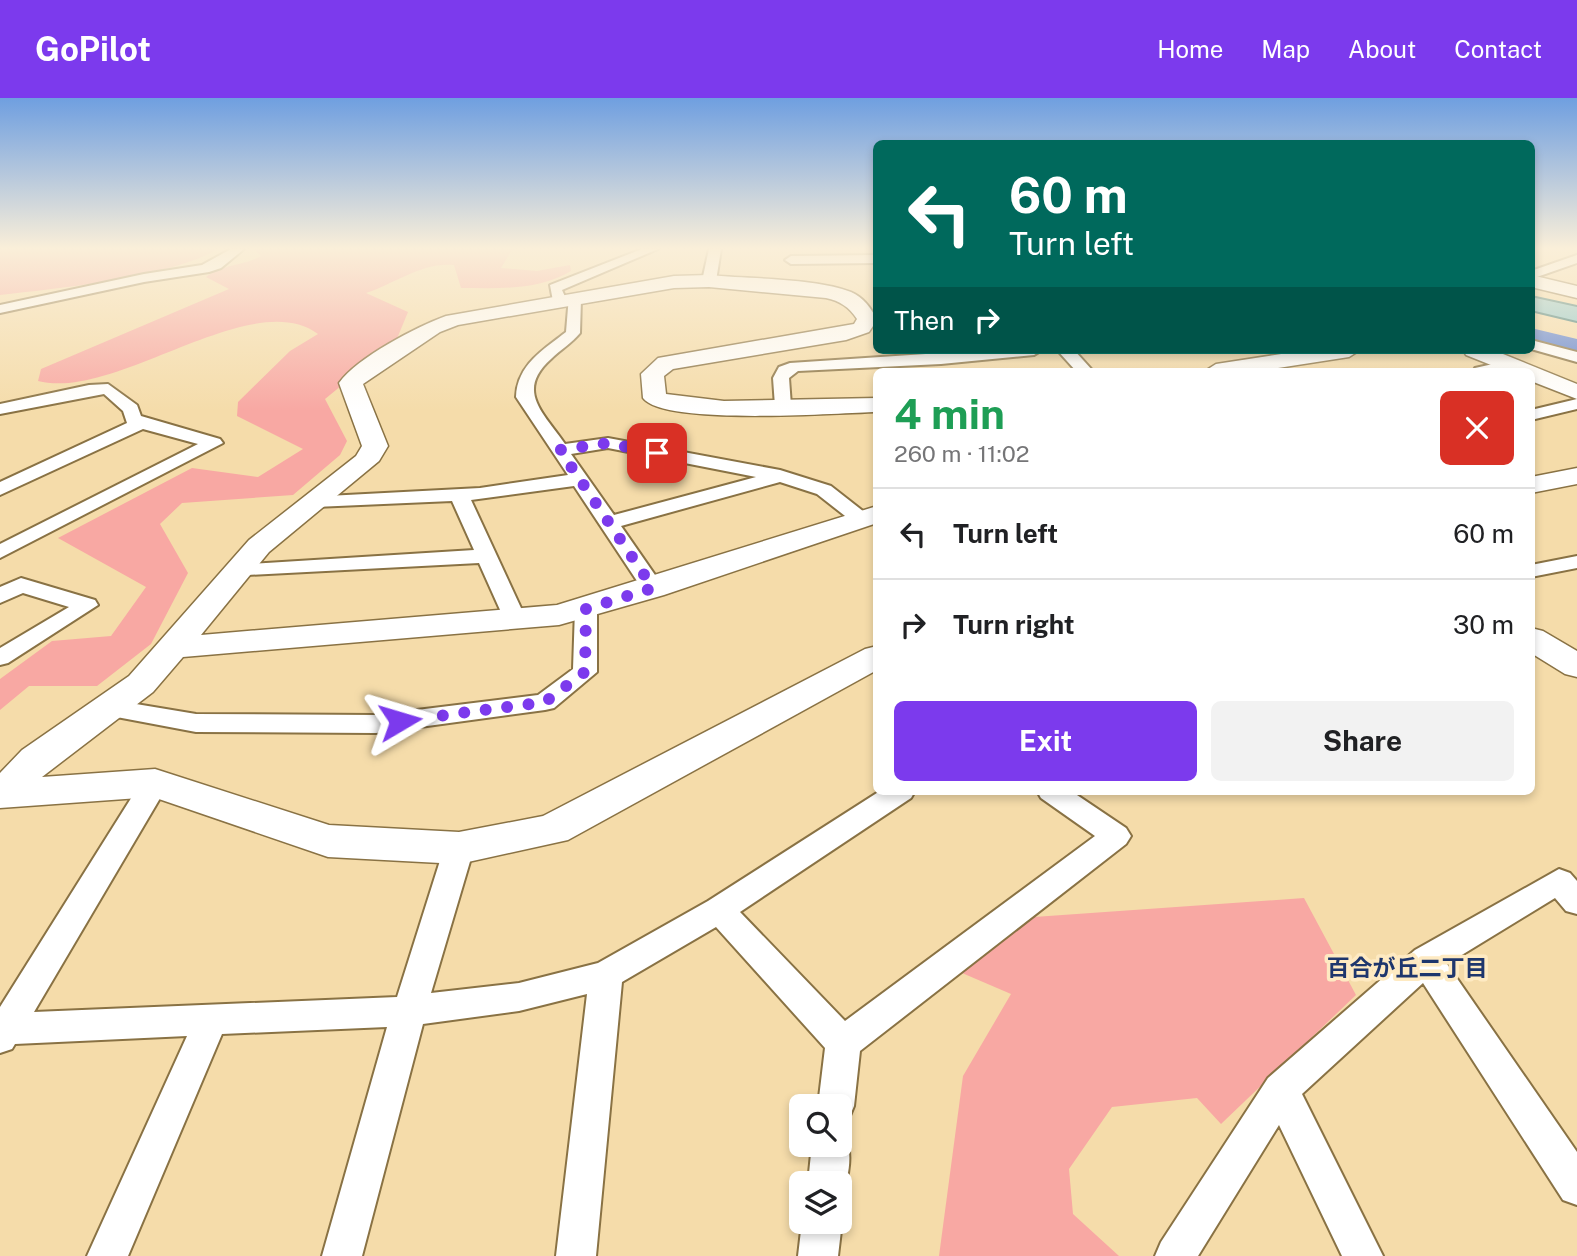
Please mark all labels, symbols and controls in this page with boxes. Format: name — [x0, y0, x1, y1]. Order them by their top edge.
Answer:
text: GoPilot — [35, 30, 151, 68]
text: Home — [1157, 35, 1223, 63]
text: Map — [1261, 35, 1310, 63]
text: About — [1348, 35, 1416, 63]
text: Contact — [1454, 35, 1542, 63]
text: 60 m — [1009, 166, 1128, 224]
icon: left — [894, 168, 985, 259]
text: Turn left — [1009, 225, 1134, 262]
icon: right — [968, 301, 1006, 339]
text: Then — [894, 305, 954, 336]
text: 4 min — [894, 389, 1005, 438]
button: close — [1440, 391, 1514, 465]
pin — [627, 423, 687, 483]
icon: arrive — [638, 434, 676, 472]
text: 260 m · 11:02 — [894, 440, 1029, 467]
icon: left — [894, 515, 932, 553]
text: Turn left — [953, 518, 1058, 549]
text: 60 m — [1453, 518, 1514, 549]
icon: right — [894, 606, 932, 644]
text: Turn right — [953, 609, 1075, 640]
text: 30 m — [1453, 609, 1514, 640]
position arrow — [363, 684, 437, 758]
button: Exit — [894, 701, 1197, 781]
button: Share — [1211, 701, 1514, 781]
district label: 百合が丘二丁目 — [1327, 954, 1488, 981]
map controls — [789, 1094, 852, 1234]
button: search — [789, 1094, 852, 1157]
button: layers — [789, 1171, 852, 1234]

